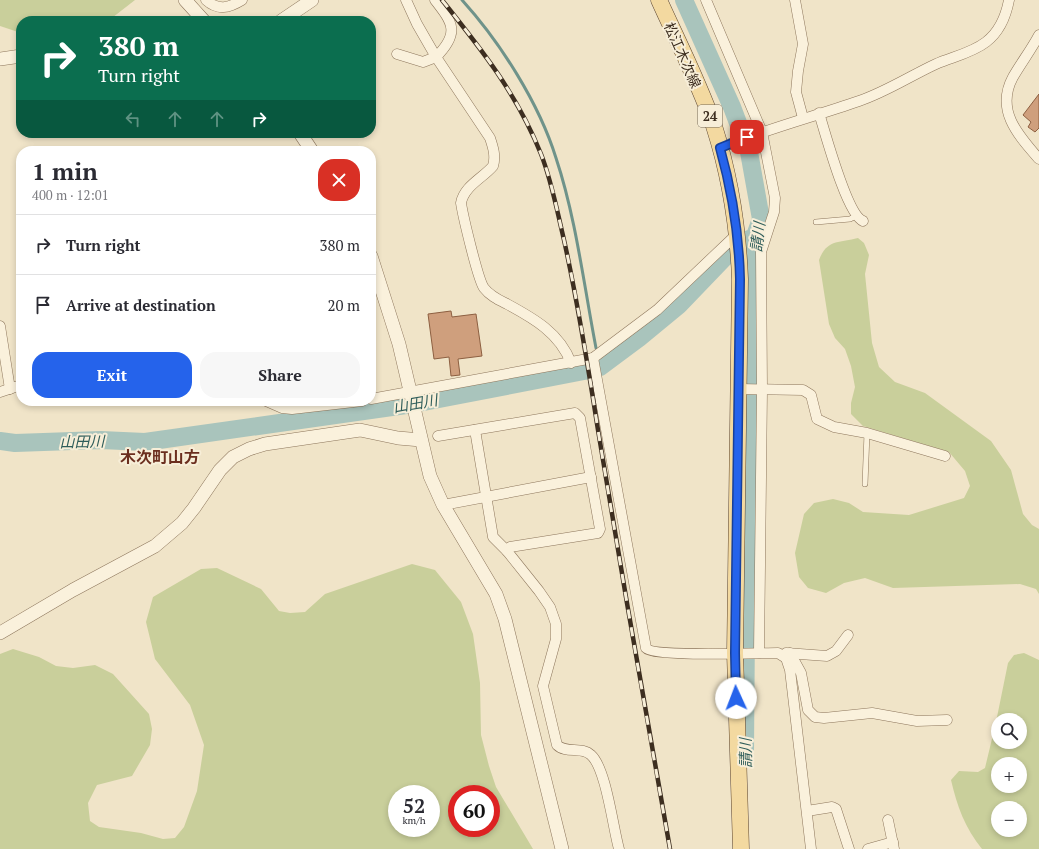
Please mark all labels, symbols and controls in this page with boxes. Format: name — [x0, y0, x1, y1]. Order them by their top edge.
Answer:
street label: 松江木次線 — [660, 19, 706, 91]
text: 380 m — [98, 27, 179, 64]
icon: right — [32, 32, 84, 84]
text: Turn right — [98, 63, 180, 87]
road number: 24 — [698, 105, 722, 127]
icon: left — [122, 108, 144, 130]
icon: ahead — [164, 108, 186, 130]
icon: ahead — [206, 108, 228, 130]
icon: right — [248, 108, 270, 130]
pin — [730, 120, 764, 154]
icon: arrive — [736, 126, 758, 148]
text: 1 min — [32, 155, 98, 187]
button: close — [318, 159, 360, 201]
text: 400 m · 12:01 — [32, 186, 109, 204]
water label: 請川 — [745, 219, 769, 253]
icon: right — [32, 234, 54, 256]
text: Turn right — [66, 235, 141, 255]
text: 380 m — [319, 235, 360, 255]
icon: arrive — [32, 294, 54, 316]
text: Arrive at destination — [66, 295, 216, 315]
text: 20 m — [327, 295, 360, 315]
button: Exit — [32, 352, 192, 398]
button: Share — [200, 352, 360, 398]
water label: 山田川 — [391, 389, 441, 417]
water label: 山田川 — [59, 431, 107, 451]
district label: 木次町山方 — [120, 446, 200, 468]
position arrow — [715, 677, 757, 719]
map controls — [991, 713, 1027, 837]
button: search — [991, 713, 1027, 749]
water label: 請川 — [735, 736, 755, 768]
button: + — [991, 757, 1027, 793]
speed limit sign: 60 — [448, 785, 500, 837]
text: 52 — [403, 792, 425, 819]
button: − — [991, 801, 1027, 837]
text: km/h — [402, 814, 426, 827]

